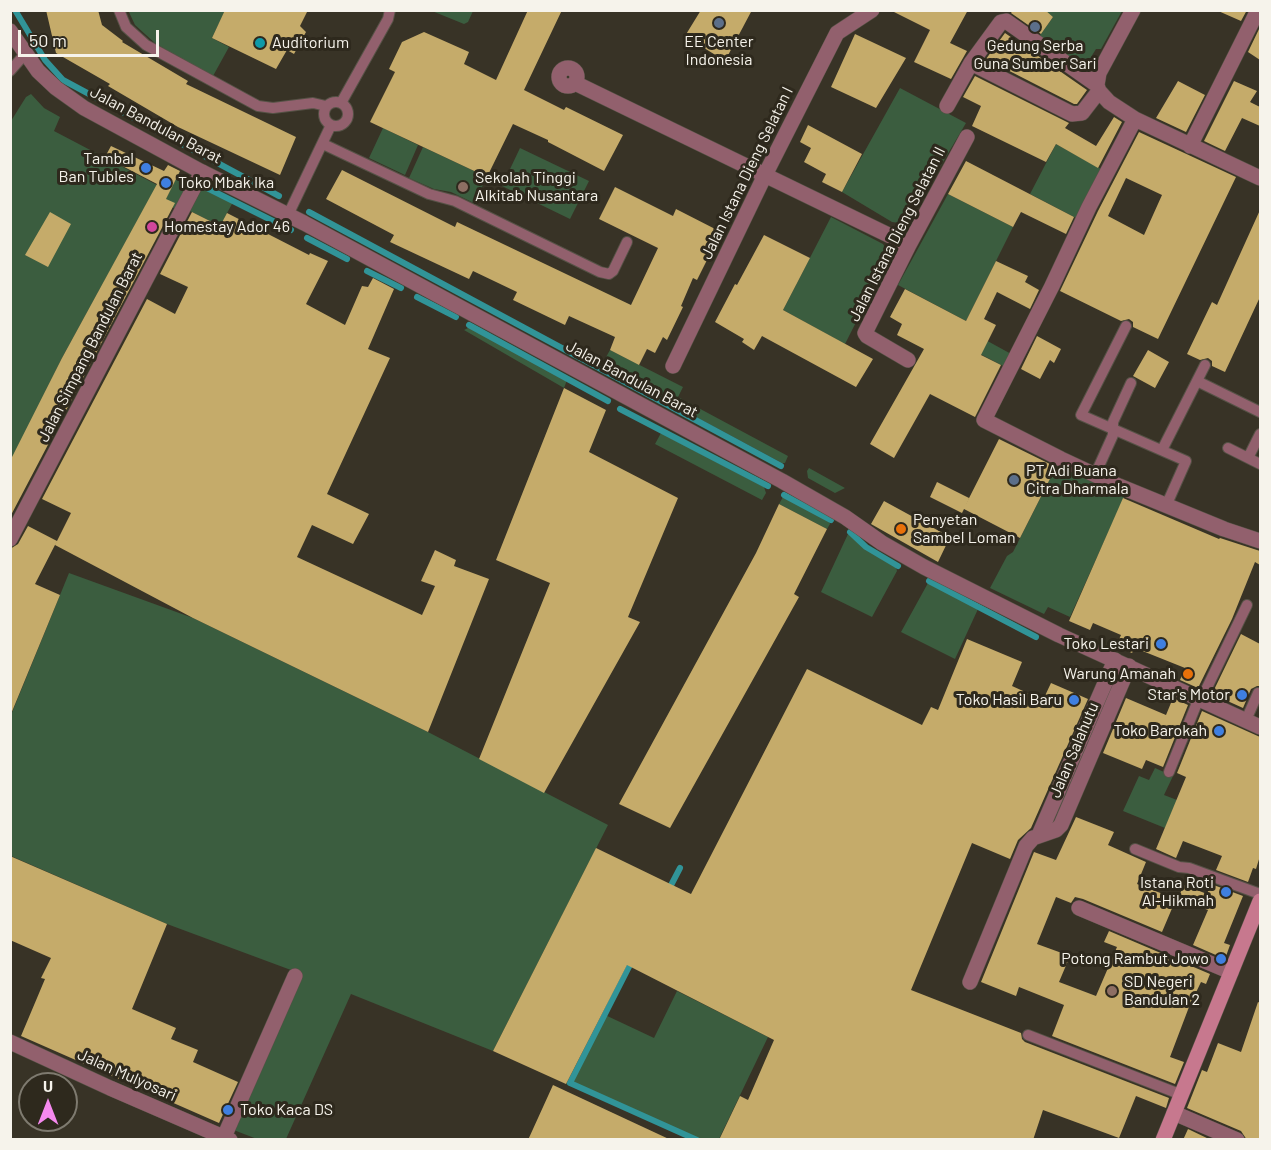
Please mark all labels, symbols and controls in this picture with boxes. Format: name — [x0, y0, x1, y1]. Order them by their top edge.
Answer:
marker: EE Center Indonesia — [712, 16, 726, 30]
scale bar — [21, 18, 162, 56]
marker: Gedung Serba Guna Sumber Sari — [1028, 20, 1042, 34]
text: 50 m — [29, 29, 67, 51]
place label: EE Center Indonesia — [684, 32, 754, 70]
place label: Auditorium — [272, 33, 349, 53]
marker: Auditorium — [253, 36, 267, 50]
place label: Gedung Serba Guna Sumber Sari — [973, 36, 1097, 74]
street label: Jalan Bandulan Barat — [87, 82, 225, 168]
street label: Jalan Istana Dieng Selatan I — [697, 84, 797, 262]
street label: Jalan Istana Dieng Selatan II — [845, 143, 949, 325]
place label: Tambal Ban Tubles — [59, 149, 134, 187]
marker: Tambal Ban Tubles — [139, 161, 153, 175]
place label: Sekolah Tinggi Alkitab Nusantara — [475, 168, 598, 206]
place label: Toko Mbak Ika — [178, 173, 274, 193]
marker: Toko Mbak Ika — [159, 176, 173, 190]
marker: Sekolah Tinggi Alkitab Nusantara — [456, 180, 470, 194]
place label: Homestay Ador 46 — [164, 217, 290, 237]
marker: Homestay Ador 46 — [145, 220, 159, 234]
street label: Jalan Simpang Bandulan Barat — [34, 249, 146, 445]
street label: Jalan Bandulan Barat — [563, 336, 701, 422]
place label: PT Adi Buana Citra Dharmala — [1026, 461, 1129, 499]
marker: PT Adi Buana Citra Dharmala — [1007, 473, 1021, 487]
place label: Penyetan Sambel Loman — [913, 510, 1016, 548]
marker: Penyetan Sambel Loman — [894, 522, 908, 536]
place label: Toko Lestari — [1064, 634, 1149, 654]
marker: Toko Lestari — [1154, 637, 1168, 651]
place label: Warung Amanah — [1063, 664, 1176, 684]
marker: Warung Amanah — [1181, 667, 1195, 681]
place label: Star's Motor — [1148, 685, 1230, 705]
marker: Star's Motor — [1235, 688, 1249, 702]
place label: Toko Hasil Baru — [956, 690, 1062, 710]
marker: Toko Hasil Baru — [1067, 693, 1081, 707]
street label: Jalan Salahutu — [1045, 699, 1103, 801]
place label: Toko Barokah — [1113, 721, 1207, 741]
marker: Toko Barokah — [1212, 724, 1226, 738]
place label: Istana Roti Al-Hikmah — [1140, 873, 1214, 911]
marker: Istana Roti Al-Hikmah — [1219, 885, 1233, 899]
place label: Potong Rambut Jowo — [1061, 949, 1209, 969]
marker: Potong Rambut Jowo — [1214, 952, 1228, 966]
place label: SD Negeri Bandulan 2 — [1124, 972, 1200, 1010]
marker: SD Negeri Bandulan 2 — [1105, 984, 1119, 998]
street label: Jalan Mulyosari — [75, 1045, 179, 1105]
north arrow — [18, 1072, 78, 1132]
text: U — [43, 1076, 53, 1095]
place label: Toko Kaca DS — [240, 1100, 333, 1120]
marker: Toko Kaca DS — [221, 1103, 235, 1117]

